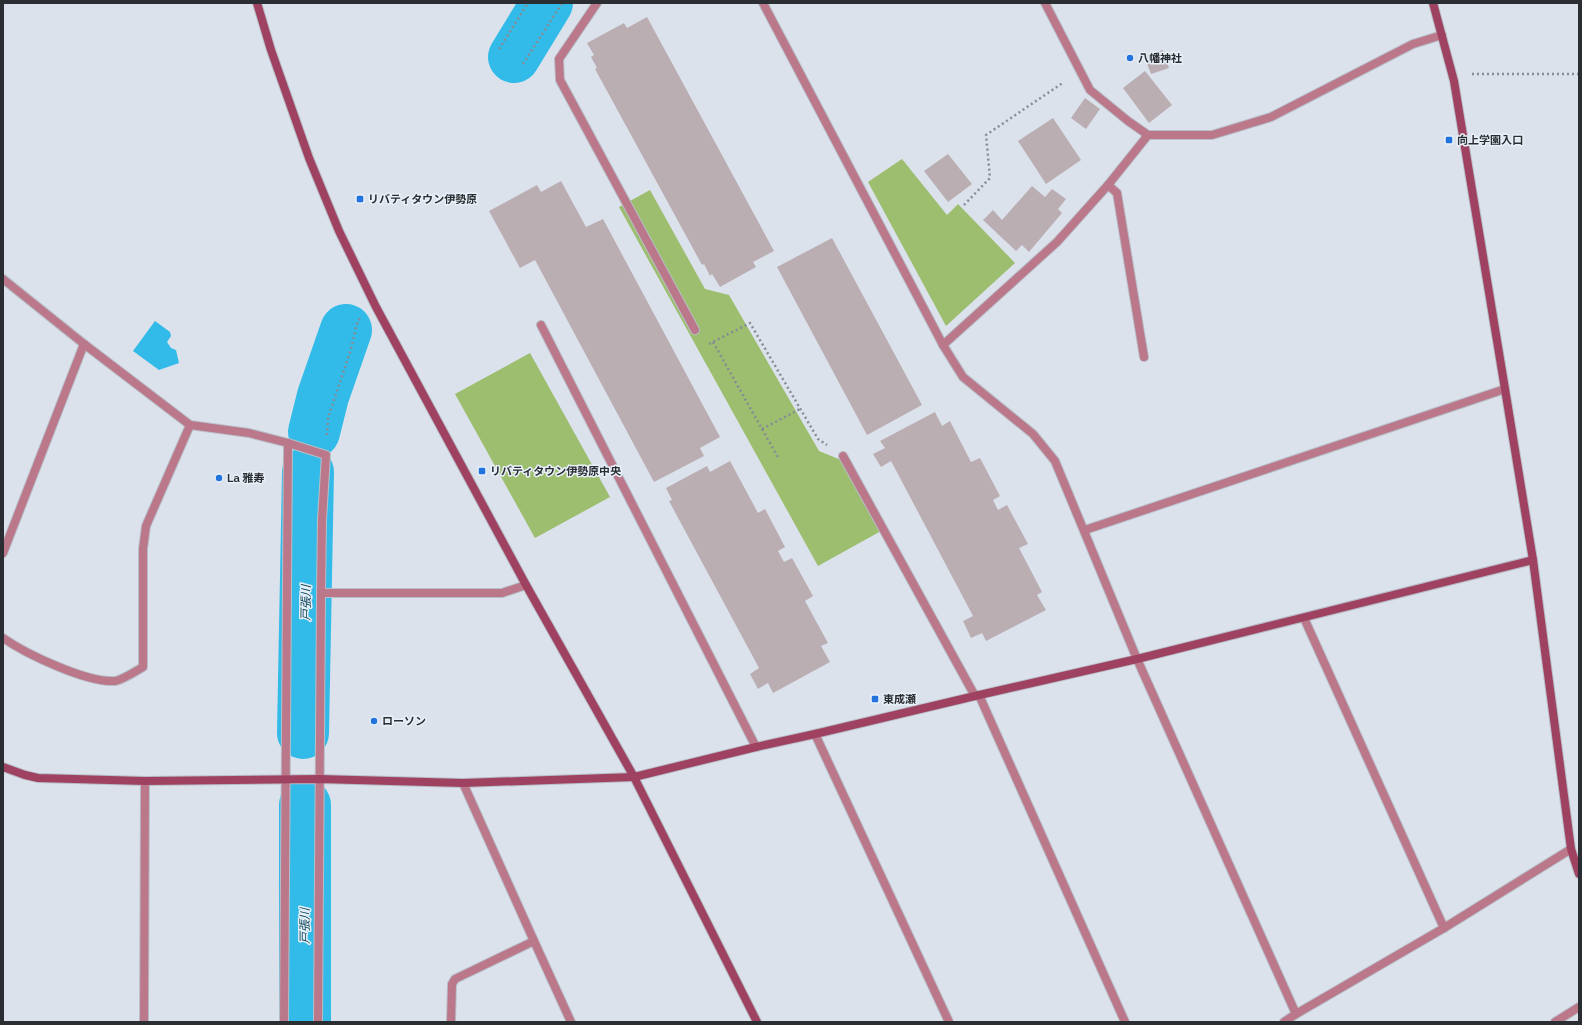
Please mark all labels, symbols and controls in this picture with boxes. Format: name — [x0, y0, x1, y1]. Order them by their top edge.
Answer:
place label: 八幡神社 — [1138, 52, 1182, 65]
marker: 八幡神社 — [1125, 53, 1135, 63]
place label: 向上学園入口 — [1457, 134, 1523, 147]
marker: 向上学園入口 — [1444, 135, 1454, 145]
place label: リバティタウン伊勢原 — [368, 193, 477, 206]
marker: リバティタウン伊勢原 — [355, 194, 365, 204]
place label: リバティタウン伊勢原中央 — [490, 465, 621, 478]
marker: リバティタウン伊勢原中央 — [477, 466, 487, 476]
place label: La 雅寿 — [227, 472, 264, 485]
marker: La 雅寿 — [214, 473, 224, 483]
water label: 戸張川 — [299, 583, 313, 621]
place label: 東成瀬 — [883, 693, 916, 706]
marker: 東成瀬 — [870, 694, 880, 704]
place label: ローソン — [382, 715, 426, 728]
marker: ローソン — [369, 716, 379, 726]
water label: 戸張川 — [298, 906, 312, 944]

